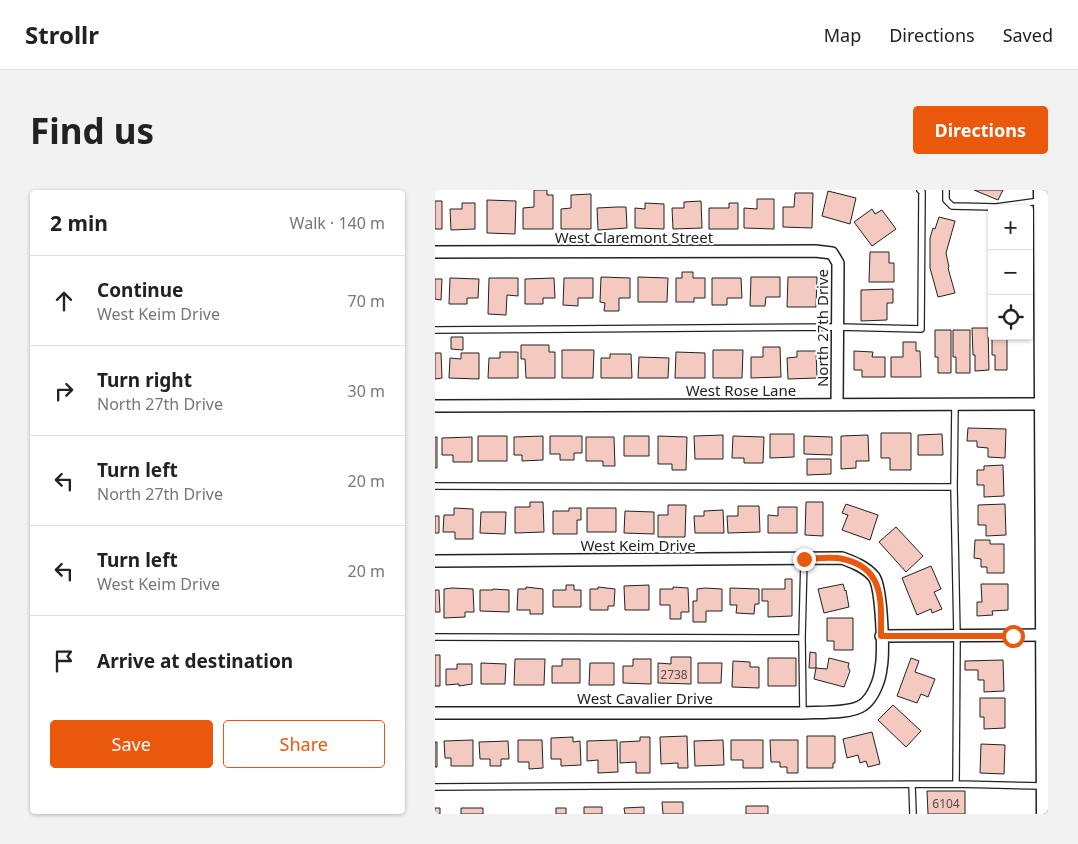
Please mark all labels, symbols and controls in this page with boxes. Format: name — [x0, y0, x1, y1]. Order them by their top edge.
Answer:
text: Strollr — [25, 18, 99, 51]
text: Map — [824, 23, 861, 47]
text: Directions — [889, 23, 975, 47]
text: Saved — [1003, 23, 1053, 47]
button: Directions — [913, 106, 1048, 154]
text: Find us — [30, 107, 154, 154]
map controls — [988, 205, 1033, 340]
button: + — [988, 205, 1033, 250]
text: 2 min — [50, 209, 108, 237]
text: Walk · 140 m — [290, 212, 385, 234]
street label: West Claremont Street — [555, 227, 714, 247]
button: − — [988, 250, 1033, 295]
street label: North 27th Drive — [812, 269, 832, 387]
text: Continue — [97, 277, 183, 303]
icon: ahead — [50, 287, 78, 315]
text: 70 m — [348, 290, 385, 312]
button: locate — [988, 295, 1033, 340]
text: West Keim Drive — [97, 303, 220, 325]
text: Turn right — [97, 367, 192, 393]
icon: right — [50, 377, 78, 405]
text: 30 m — [348, 380, 385, 402]
street label: West Rose Lane — [686, 380, 796, 400]
text: North 27th Drive — [97, 393, 223, 415]
text: Turn left — [97, 457, 178, 483]
icon: left — [50, 467, 78, 495]
text: 20 m — [348, 470, 385, 492]
text: North 27th Drive — [97, 483, 223, 505]
street label: West Keim Drive — [580, 535, 696, 555]
text: Turn left — [97, 547, 178, 573]
route end — [793, 548, 816, 571]
icon: left — [50, 557, 78, 585]
text: 20 m — [348, 560, 385, 582]
text: West Keim Drive — [97, 573, 220, 595]
route start — [1002, 625, 1025, 648]
icon: arrive — [50, 647, 78, 675]
text: Arrive at destination — [97, 648, 293, 674]
house number: 2738 — [660, 666, 688, 683]
street label: West Cavalier Drive — [577, 688, 713, 708]
button: Save — [50, 720, 213, 768]
button: Share — [223, 720, 385, 768]
house number: 6104 — [932, 795, 960, 812]

